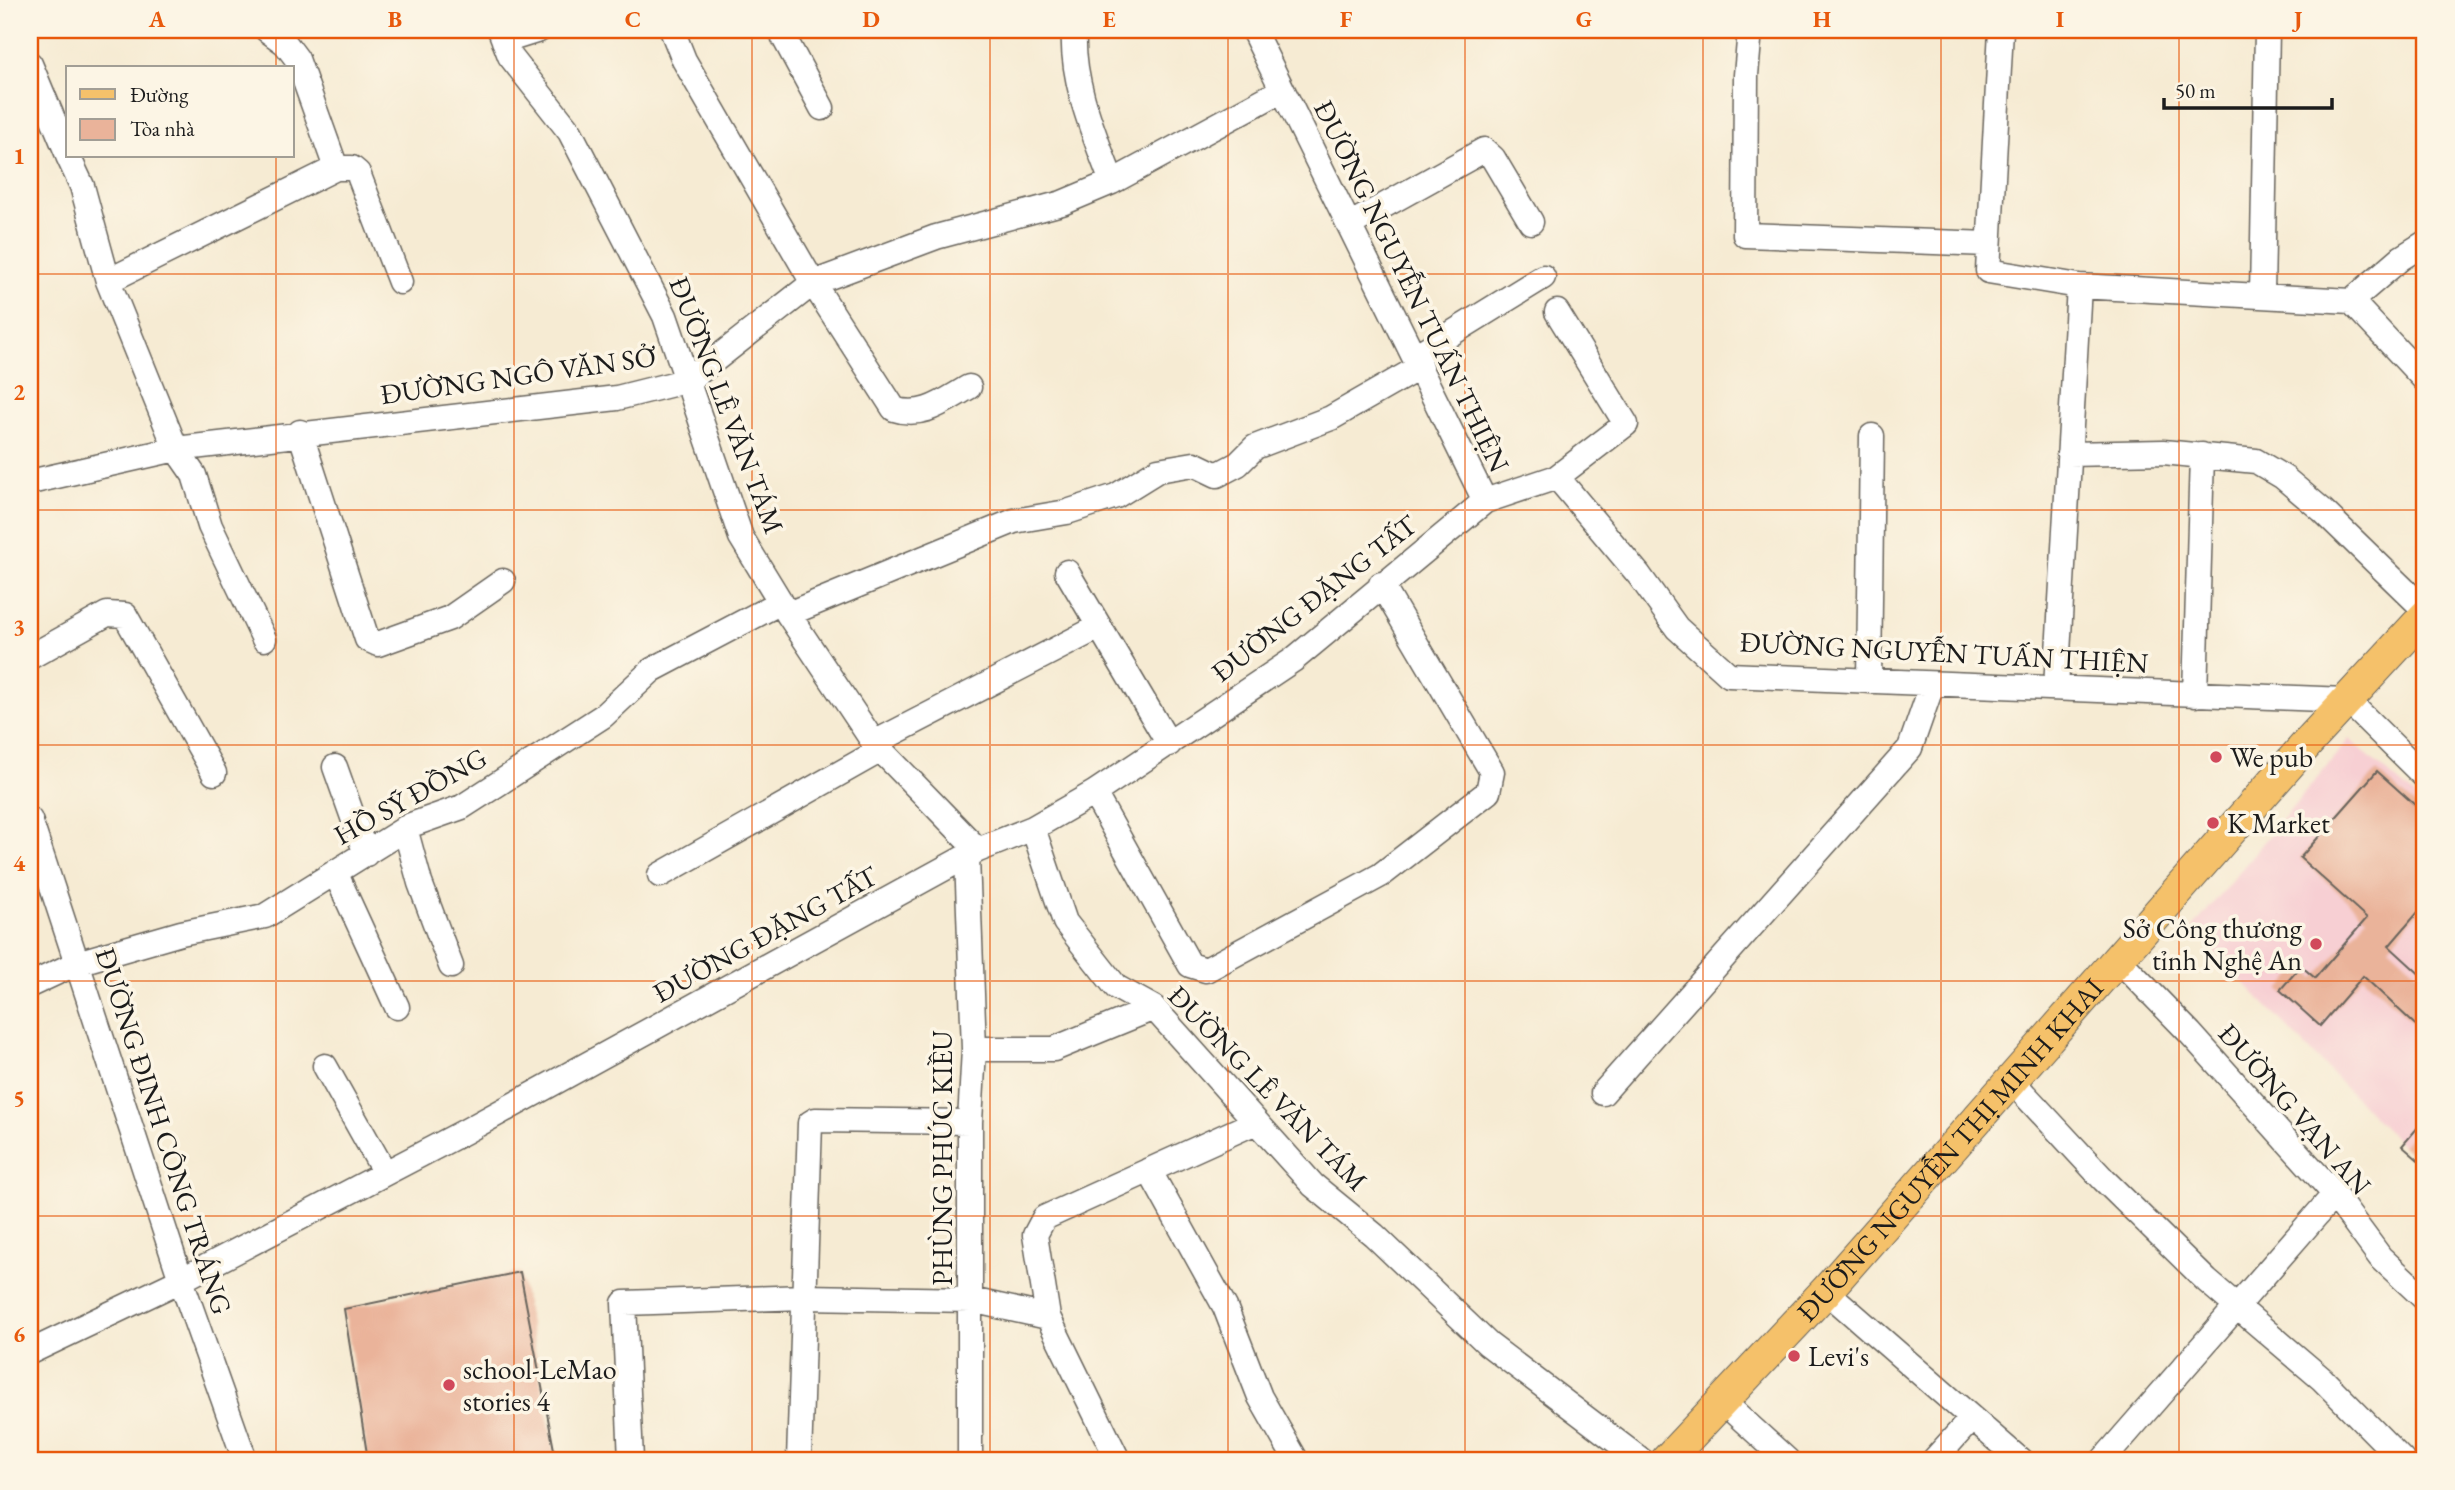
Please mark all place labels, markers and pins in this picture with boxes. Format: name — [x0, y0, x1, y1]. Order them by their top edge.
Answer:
place label: We pub — [2230, 739, 2313, 775]
marker: We pub — [2208, 749, 2224, 765]
place label: K Market — [2227, 805, 2330, 841]
marker: K Market — [2205, 815, 2221, 831]
place label: Sở Công thương tỉnh Nghệ An — [2123, 910, 2303, 978]
marker: Sở Công thương tỉnh Nghệ An — [2308, 936, 2324, 952]
place label: Levi's — [1808, 1338, 1869, 1374]
marker: Levi's — [1786, 1348, 1802, 1364]
place label: school-LeMao stories 4 — [463, 1351, 617, 1419]
marker: school-LeMao stories 4 — [441, 1377, 457, 1393]

